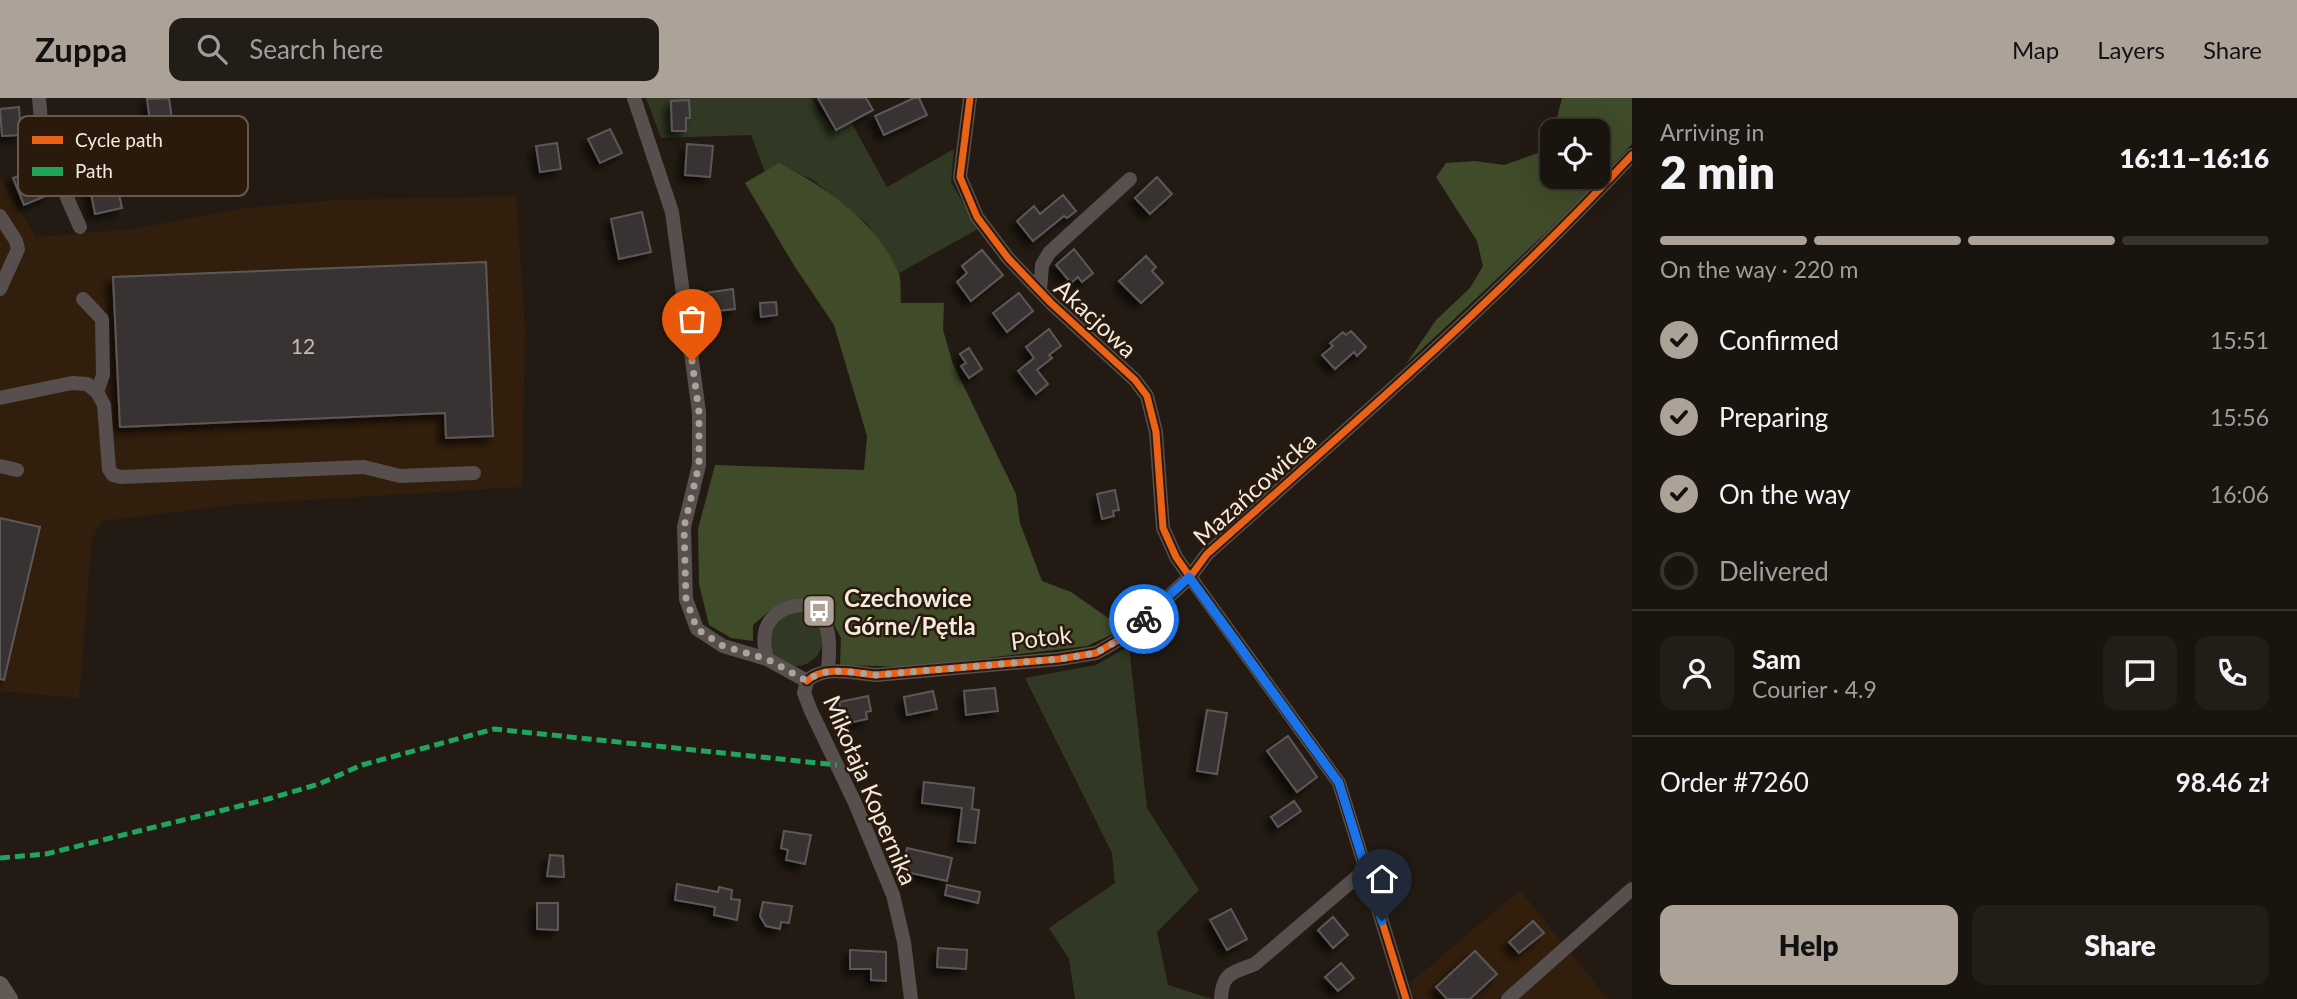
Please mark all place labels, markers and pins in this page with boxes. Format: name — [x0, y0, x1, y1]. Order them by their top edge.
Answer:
pin — [662, 289, 722, 361]
place label: Czechowice Górne/Pętla — [844, 583, 976, 640]
bus stop icon: Czechowice Górne/Pętla — [800, 592, 838, 630]
pin — [1352, 849, 1412, 921]

